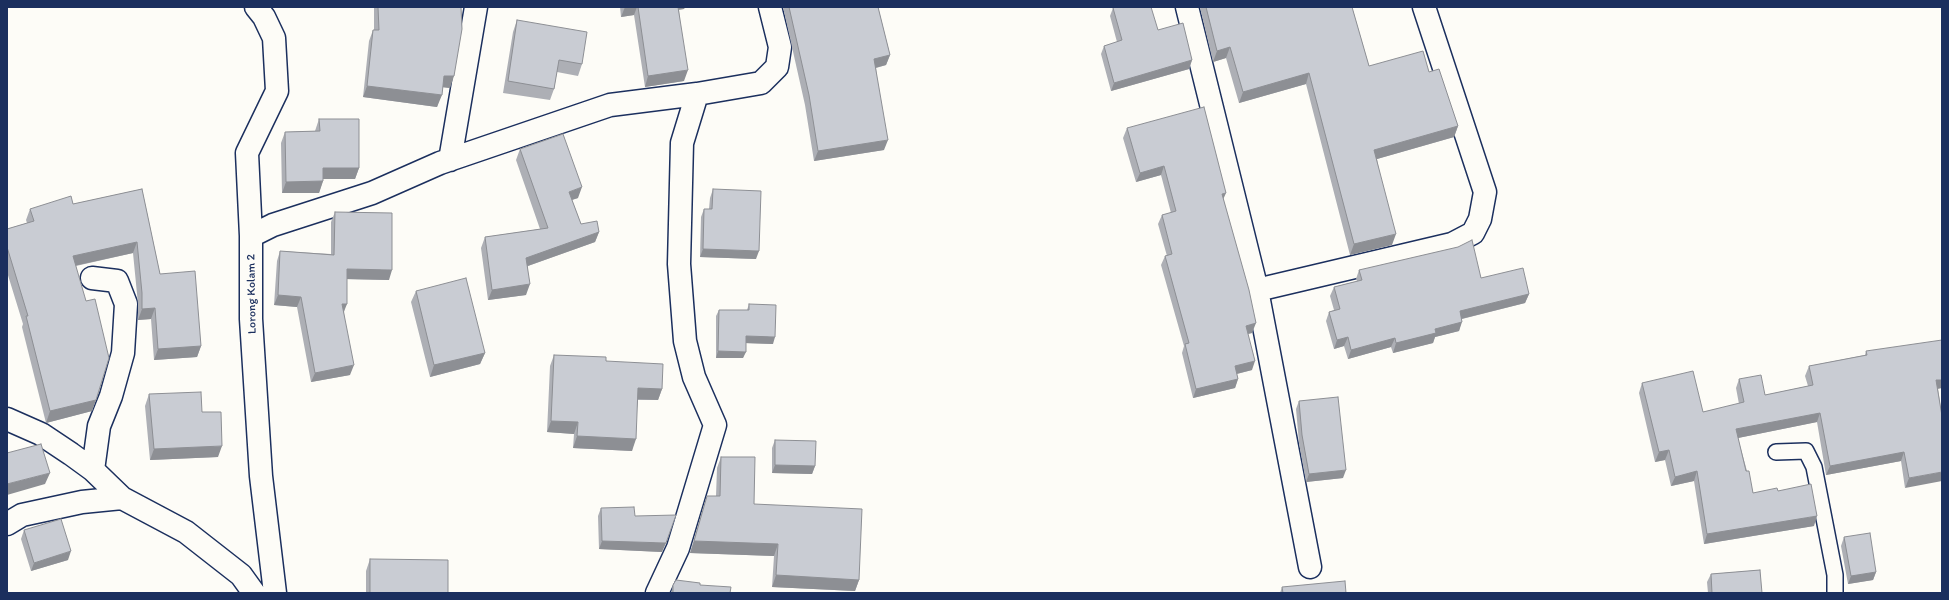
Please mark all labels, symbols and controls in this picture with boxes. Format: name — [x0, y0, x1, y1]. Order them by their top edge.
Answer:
street label: Lorong Kolam 2 — [244, 254, 260, 334]

